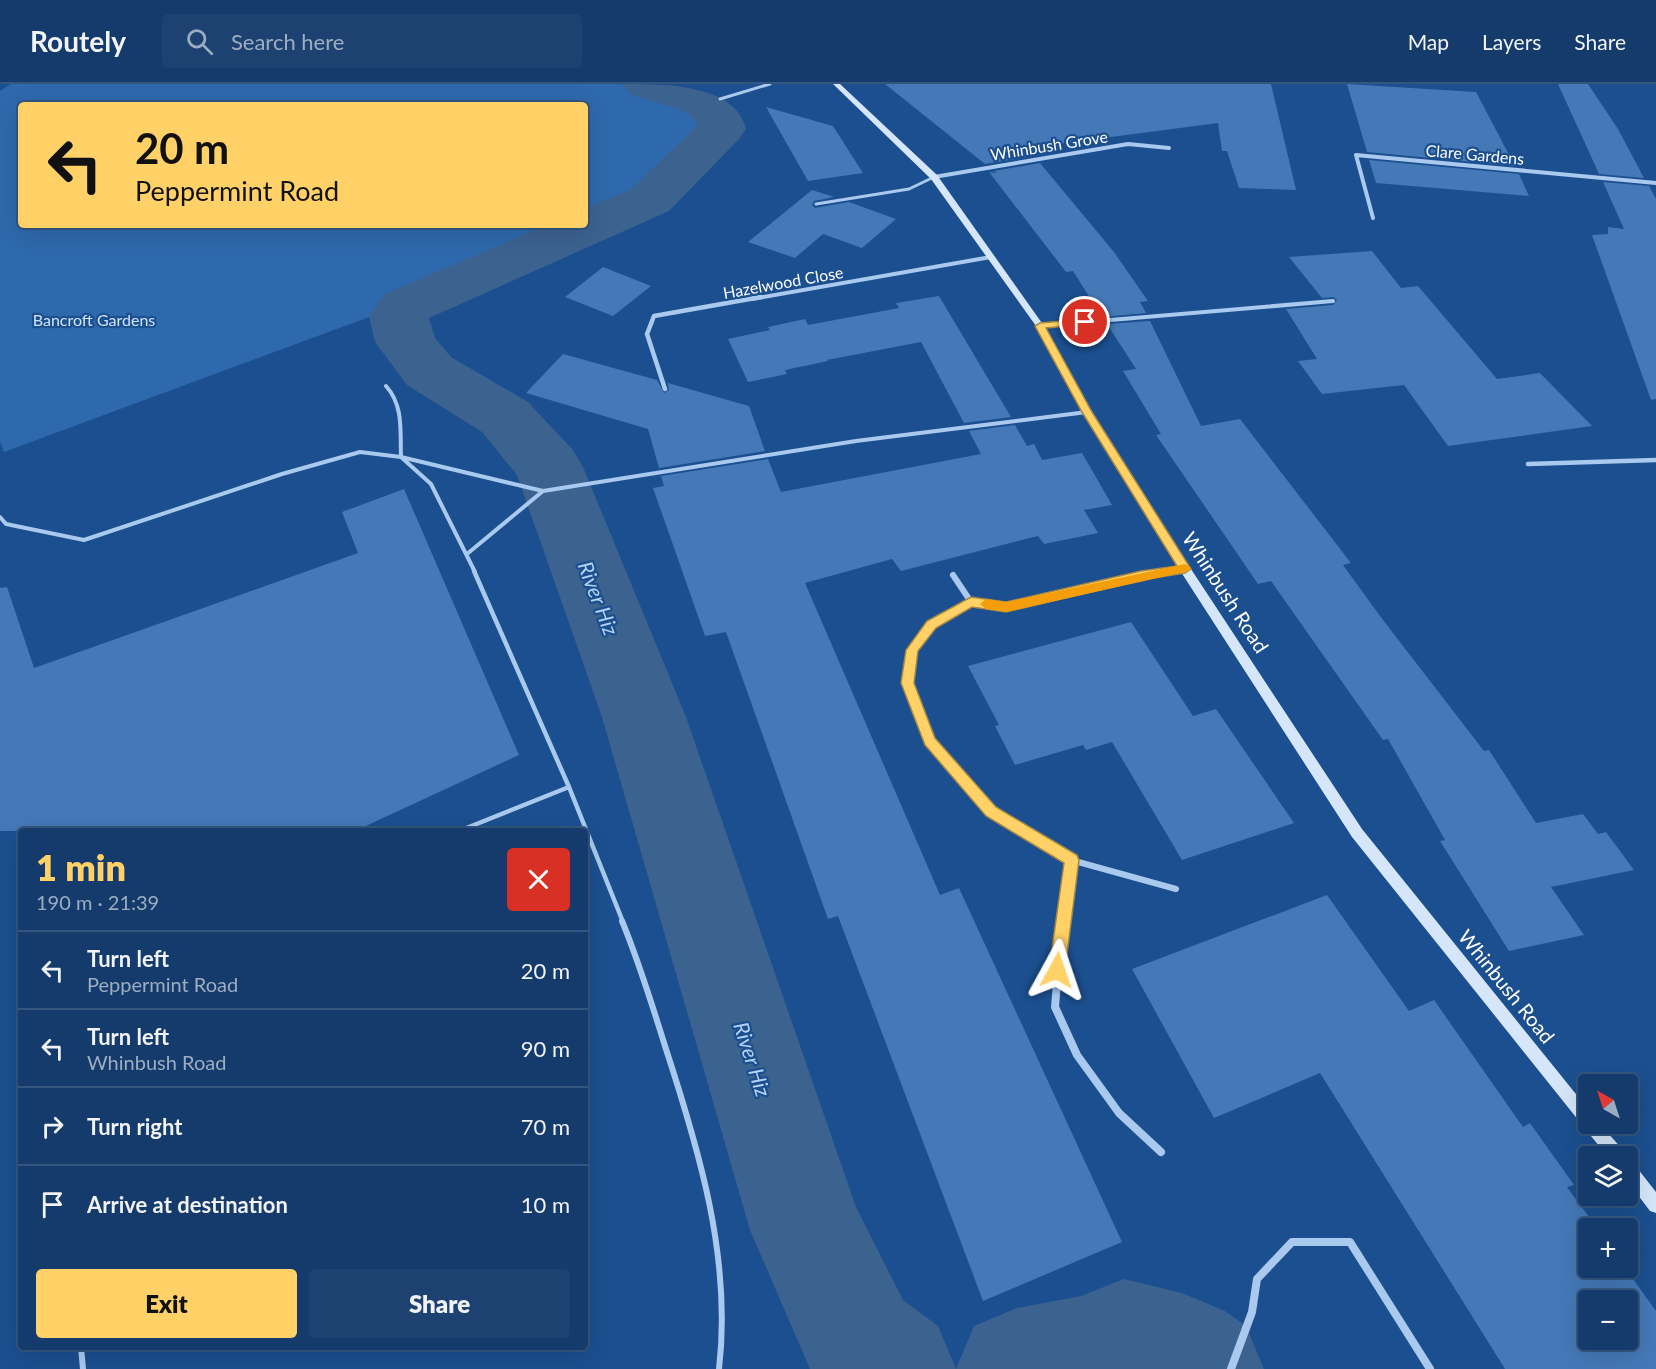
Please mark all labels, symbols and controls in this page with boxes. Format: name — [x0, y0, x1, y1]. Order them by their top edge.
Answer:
search box — [162, 14, 582, 68]
text: Routely — [30, 24, 126, 58]
icon: search — [183, 25, 216, 58]
text: Search here — [231, 28, 344, 55]
text: Map — [1408, 29, 1449, 54]
text: Layers — [1482, 29, 1541, 54]
text: Share — [1574, 29, 1626, 54]
text: 20 m — [135, 123, 229, 173]
icon: left — [36, 126, 114, 204]
street label: Whinbush Grove — [989, 126, 1109, 164]
street label: Clare Gardens — [1425, 140, 1525, 168]
text: Peppermint Road — [135, 174, 339, 207]
street label: Hazelwood Close — [721, 262, 845, 302]
pin — [1059, 296, 1110, 347]
icon: arrive — [1068, 305, 1101, 338]
park label: Bancroft Gardens — [33, 310, 155, 329]
street label: Whinbush Road — [1178, 527, 1274, 657]
water label: River Hiz — [574, 558, 624, 639]
text: 1 min — [36, 845, 126, 889]
button: close — [507, 848, 570, 911]
text: 190 m · 21:39 — [36, 890, 159, 914]
street label: Whinbush Road — [1454, 924, 1560, 1048]
position arrow — [1025, 938, 1089, 1002]
text: Turn left — [87, 945, 169, 972]
icon: left — [36, 954, 69, 987]
text: 20 m — [521, 957, 570, 984]
text: Peppermint Road — [87, 972, 238, 996]
water label: River Hiz — [729, 1019, 777, 1100]
text: Turn left — [87, 1023, 169, 1050]
icon: left — [36, 1032, 69, 1065]
text: 90 m — [521, 1035, 570, 1062]
text: Whinbush Road — [87, 1050, 226, 1074]
north arrow — [1578, 1074, 1638, 1134]
map controls — [1578, 1074, 1638, 1350]
icon: right — [36, 1110, 69, 1143]
text: Turn right — [87, 1113, 182, 1140]
text: 70 m — [521, 1113, 570, 1140]
button: layers — [1578, 1146, 1638, 1206]
icon: arrive — [36, 1188, 69, 1221]
text: Arrive at destination — [87, 1191, 288, 1218]
text: 10 m — [521, 1191, 570, 1218]
button: + — [1578, 1218, 1638, 1278]
button: Exit — [36, 1269, 297, 1338]
button: Share — [309, 1269, 570, 1338]
button: − — [1578, 1290, 1638, 1350]

